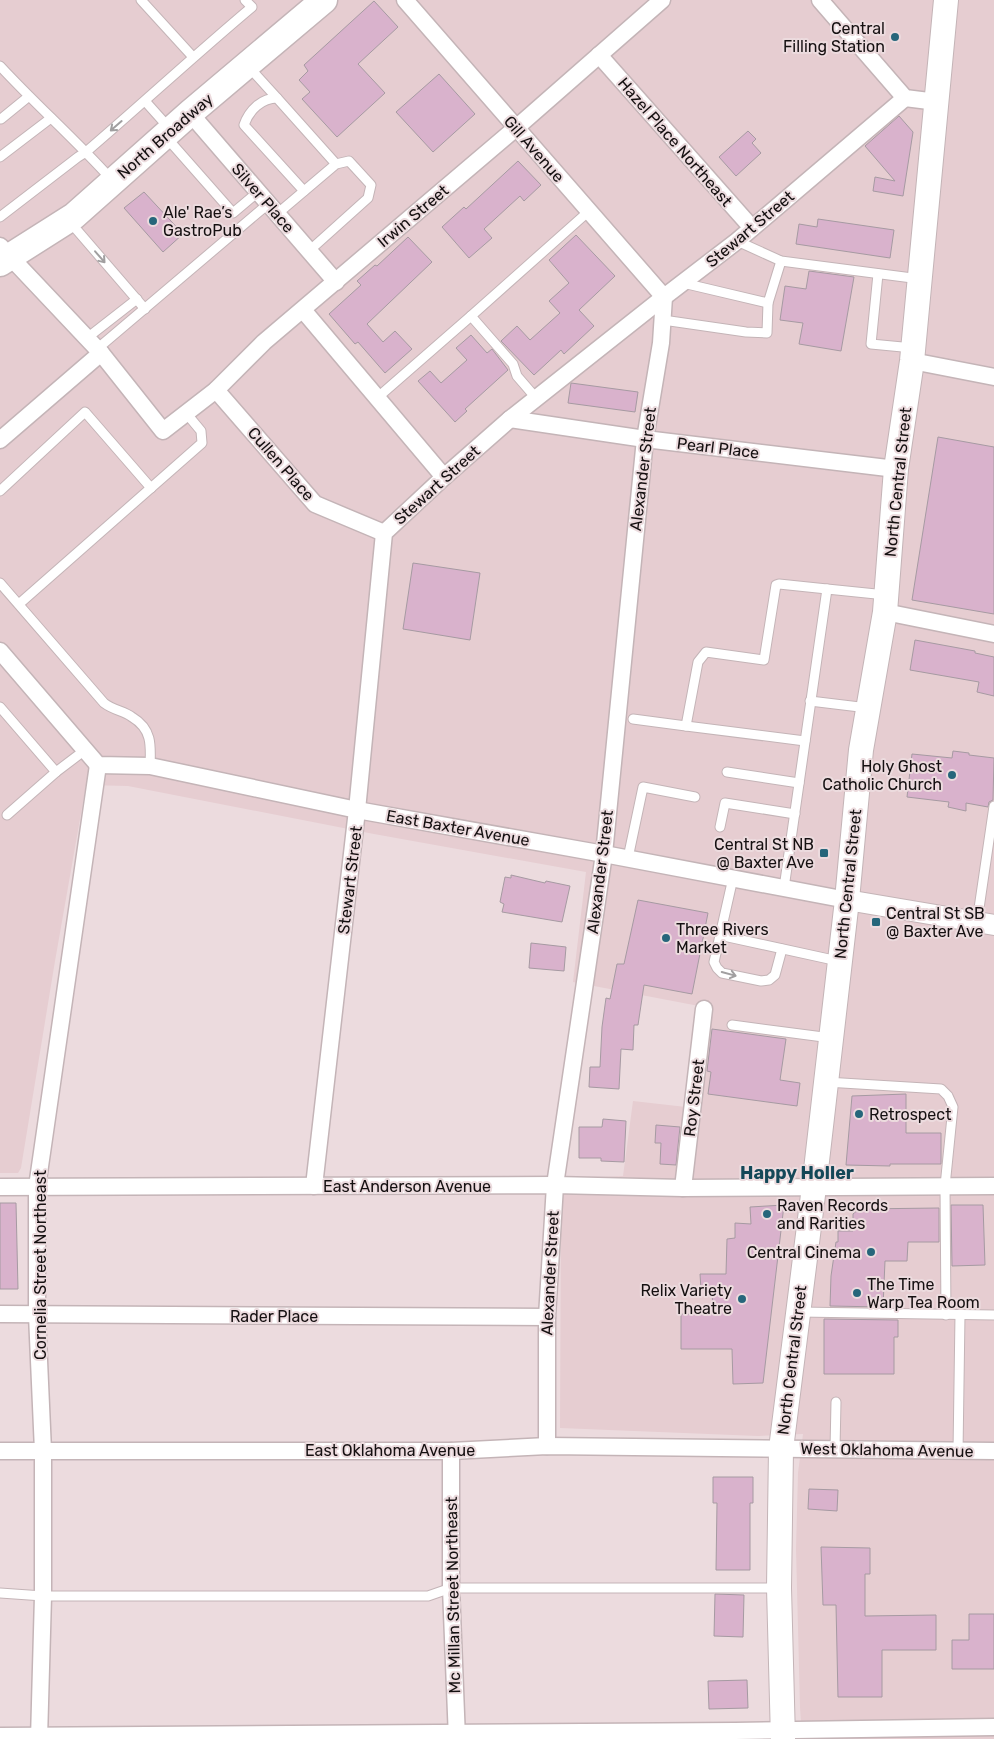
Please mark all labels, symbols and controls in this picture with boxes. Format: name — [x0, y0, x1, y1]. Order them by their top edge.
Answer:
place label: Central Filling Station — [783, 19, 885, 56]
marker: Central Filling Station — [889, 31, 901, 43]
street label: Hazel Place Northeast — [614, 74, 736, 210]
street label: North Broadway — [113, 89, 217, 183]
street label: Gill Avenue — [500, 112, 568, 186]
one-way arrow — [110, 121, 123, 132]
street label: Silver Place — [228, 159, 298, 237]
street label: Irwin Street — [374, 181, 452, 251]
street label: Stewart Street — [702, 187, 798, 271]
place label: Ale' Rae’s GastroPub — [163, 203, 242, 240]
marker: Ale' Rae’s GastroPub — [147, 215, 159, 227]
one-way arrow — [94, 251, 106, 264]
street label: Alexander Street — [626, 406, 660, 532]
street label: North Central Street — [881, 406, 915, 558]
street label: Cullen Place — [244, 423, 318, 505]
street label: Pearl Place — [676, 434, 760, 462]
street label: Stewart Street — [390, 442, 484, 528]
place label: Holy Ghost Catholic Church — [822, 757, 942, 794]
marker: Holy Ghost Catholic Church — [946, 769, 958, 781]
street label: East Baxter Avenue — [385, 806, 531, 850]
street label: North Central Street — [831, 808, 865, 960]
street label: Alexander Street — [583, 809, 617, 935]
street label: Stewart Street — [334, 825, 366, 935]
place label: Central St NB @ Baxter Ave — [714, 835, 814, 872]
marker: Central St NB @ Baxter Ave — [818, 847, 830, 859]
place label: Central St SB @ Baxter Ave — [886, 904, 985, 941]
marker: Central St SB @ Baxter Ave — [870, 916, 882, 928]
place label: Three Rivers Market — [676, 920, 769, 957]
marker: Three Rivers Market — [660, 932, 672, 944]
one-way arrow — [721, 970, 737, 979]
street label: Roy Street — [680, 1058, 708, 1138]
place label: Retrospect — [869, 1105, 951, 1124]
marker: Retrospect — [853, 1108, 865, 1120]
district label: Happy Holler — [740, 1162, 854, 1184]
street label: Cornelia Street Northeast — [31, 1170, 50, 1360]
street label: East Anderson Avenue — [323, 1177, 491, 1196]
place label: Raven Records and Rarities — [777, 1196, 888, 1233]
marker: Raven Records and Rarities — [761, 1208, 773, 1220]
street label: Alexander Street — [537, 1210, 563, 1336]
place label: Central Cinema — [747, 1243, 861, 1262]
marker: Central Cinema — [865, 1246, 877, 1258]
place label: The Time Warp Tea Room — [867, 1275, 980, 1312]
place label: Relix Variety Theatre — [640, 1281, 732, 1318]
street label: North Central Street — [773, 1284, 811, 1436]
marker: The Time Warp Tea Room — [851, 1287, 863, 1299]
marker: Relix Variety Theatre — [736, 1293, 748, 1305]
street label: Rader Place — [230, 1307, 318, 1326]
street label: West Oklahoma Avenue — [800, 1439, 974, 1461]
street label: East Oklahoma Avenue — [305, 1441, 475, 1460]
street label: Mc Millan Street Northeast — [442, 1496, 464, 1694]

